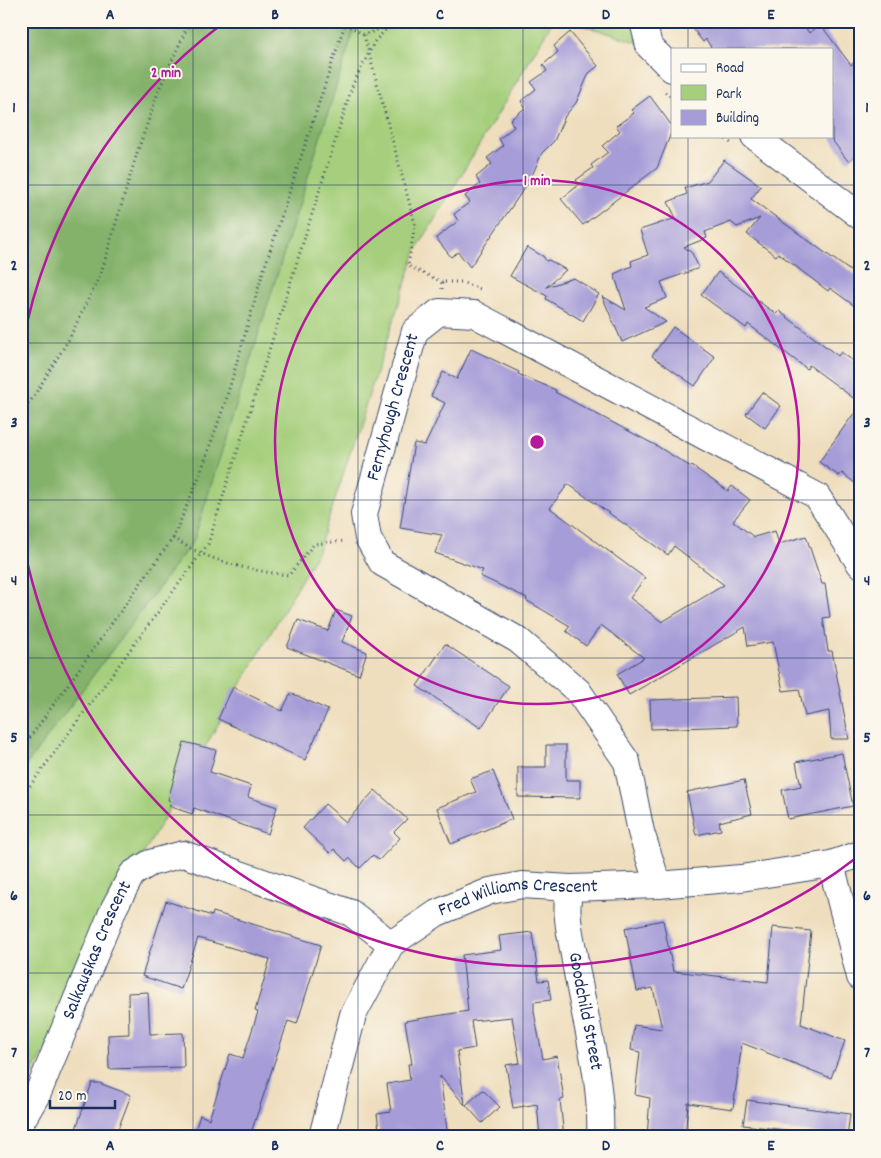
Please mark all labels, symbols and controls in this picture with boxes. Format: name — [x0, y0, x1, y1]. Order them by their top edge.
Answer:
text: A — [106, 4, 115, 27]
text: B — [271, 4, 279, 27]
text: C — [436, 4, 444, 27]
text: D — [602, 4, 611, 27]
text: E — [767, 4, 775, 27]
legend — [671, 48, 834, 138]
text: Road — [716, 58, 744, 80]
text: 2 min — [151, 63, 181, 85]
text: Park — [716, 84, 742, 106]
text: 1 — [12, 97, 16, 120]
text: 1 — [865, 97, 869, 120]
text: Building — [716, 108, 759, 130]
text: 1 min — [524, 171, 550, 193]
text: 2 — [11, 255, 18, 278]
text: 2 — [864, 255, 871, 278]
street label: Fernyhough Crescent — [360, 331, 427, 484]
text: 3 — [10, 412, 18, 435]
text: 3 — [863, 412, 871, 435]
centre of rings — [528, 433, 546, 451]
text: 4 — [11, 570, 17, 593]
text: 4 — [864, 570, 870, 593]
text: 5 — [10, 727, 18, 750]
text: 5 — [863, 727, 871, 750]
street label: Fred Williams Crescent — [434, 871, 598, 924]
street label: Salkauskas Crescent — [56, 876, 139, 1024]
text: 6 — [10, 885, 18, 908]
text: 6 — [863, 885, 871, 908]
street label: Goodchild Street — [560, 951, 609, 1072]
text: 7 — [11, 1042, 17, 1065]
text: 7 — [864, 1042, 870, 1065]
scale bar — [50, 1078, 115, 1110]
text: 20 m — [58, 1086, 86, 1108]
text: A — [106, 1135, 115, 1158]
text: B — [271, 1135, 279, 1158]
text: C — [436, 1135, 444, 1158]
text: D — [602, 1135, 611, 1158]
text: E — [767, 1135, 775, 1158]

